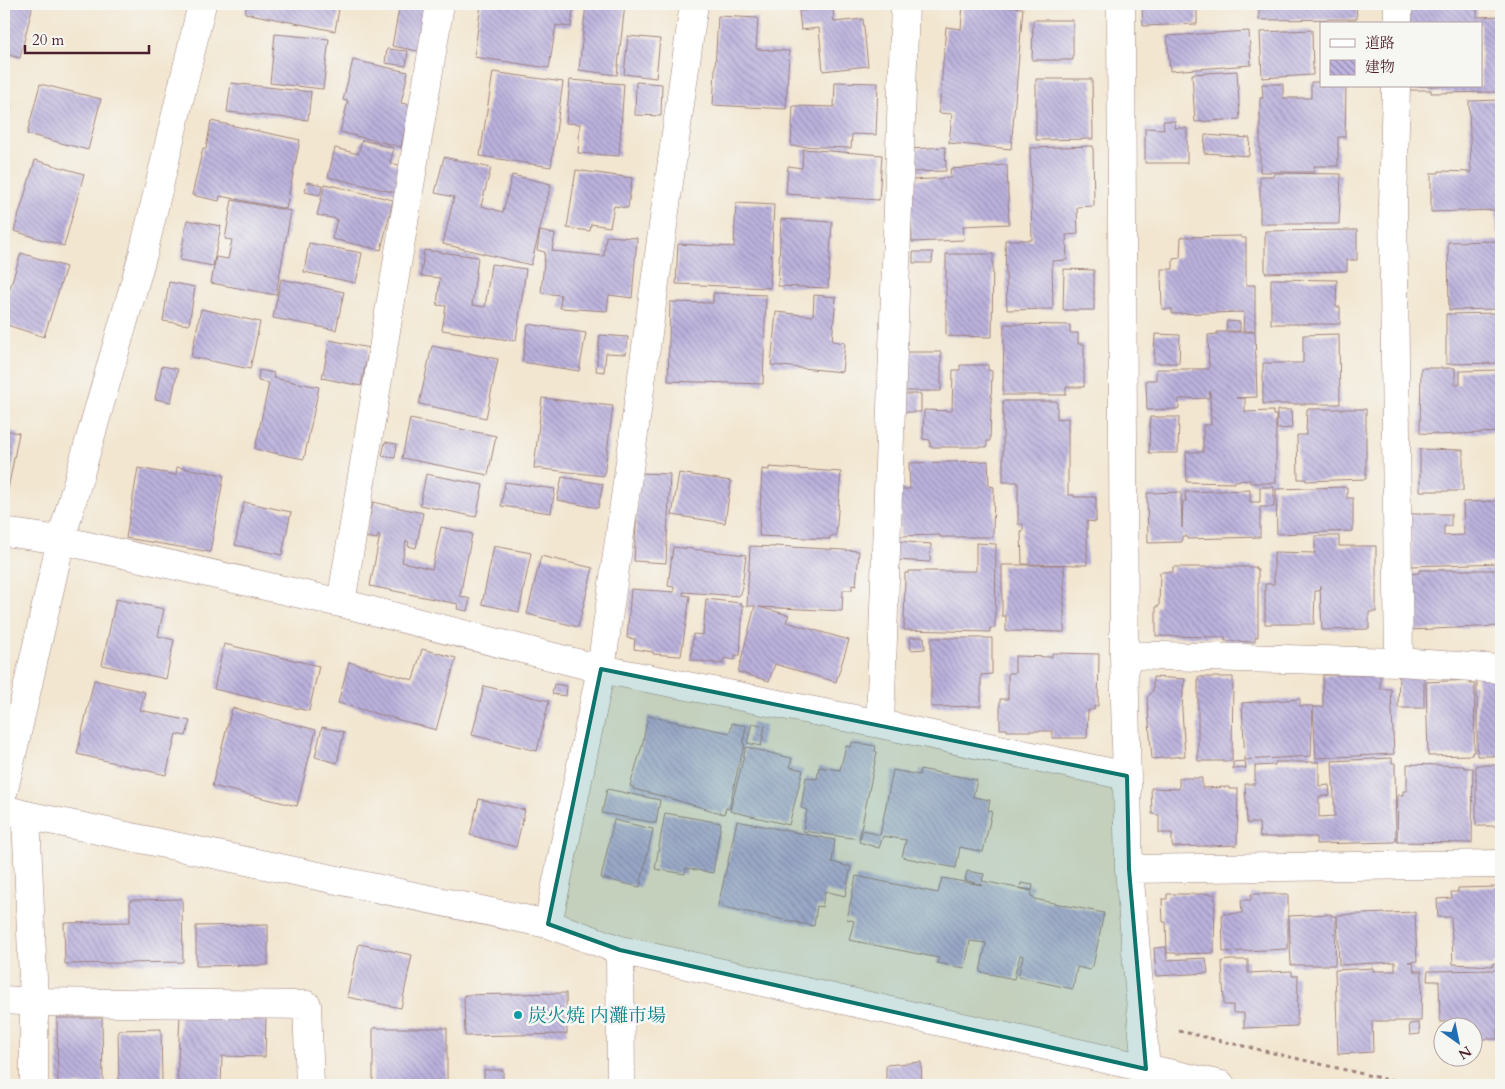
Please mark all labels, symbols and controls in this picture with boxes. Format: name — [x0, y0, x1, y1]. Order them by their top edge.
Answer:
scale bar — [25, 22, 149, 54]
legend — [1320, 22, 1482, 88]
text: 20 m — [32, 30, 64, 50]
text: 道路 — [1365, 33, 1395, 53]
text: 建物 — [1365, 57, 1395, 77]
place label: 炭火焼 内灘市場 — [528, 1003, 666, 1029]
marker: 炭火焼 内灘市場 — [512, 1009, 524, 1021]
north arrow — [1432, 1016, 1482, 1066]
text: N — [1455, 1041, 1475, 1064]

